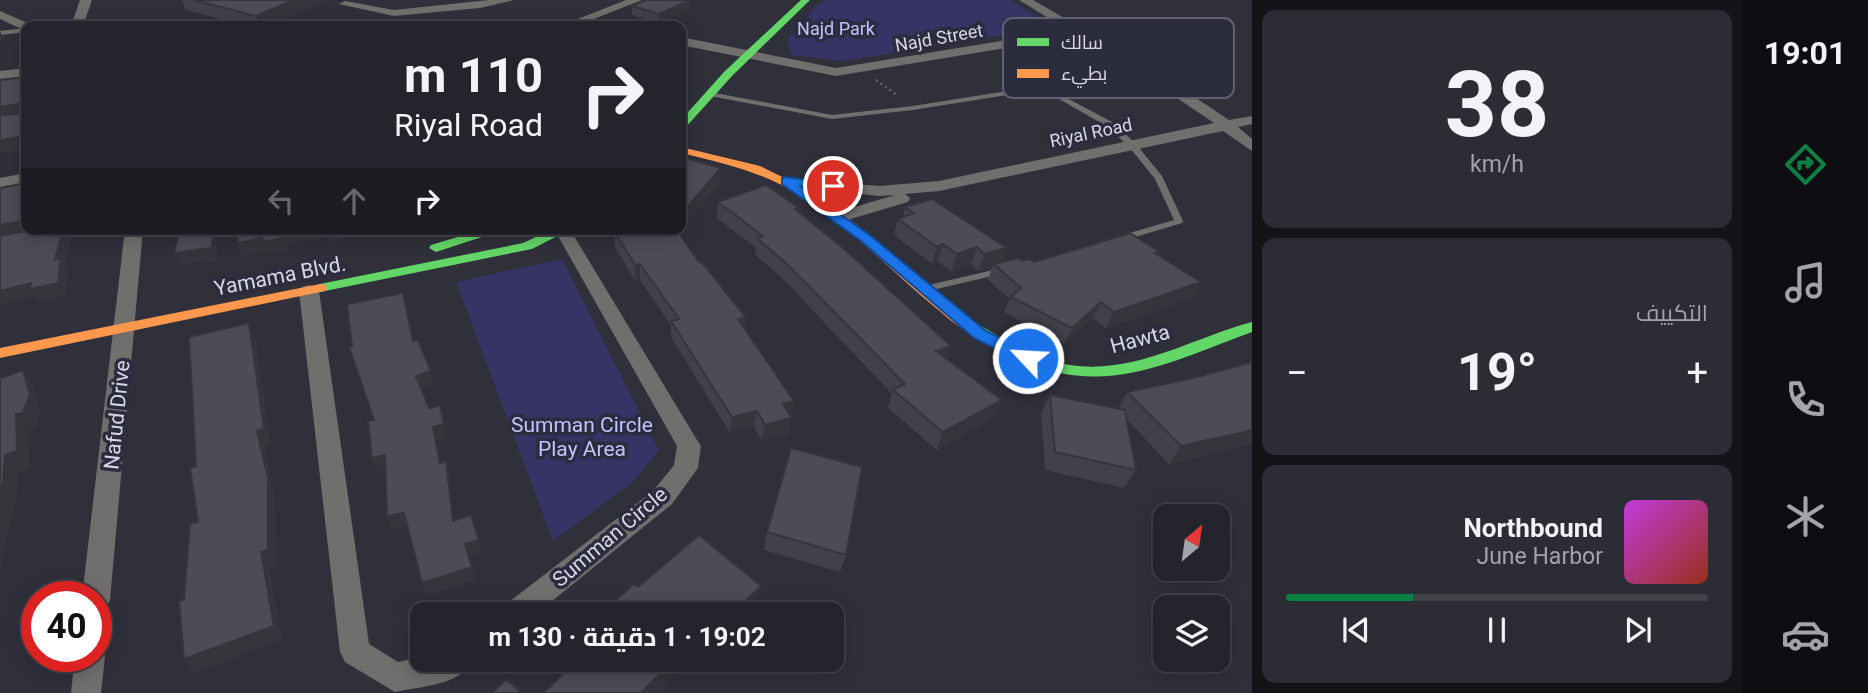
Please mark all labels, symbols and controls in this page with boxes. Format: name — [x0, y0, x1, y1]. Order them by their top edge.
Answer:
park label: Najd Park — [797, 18, 876, 39]
legend — [1003, 18, 1234, 98]
street label: Najd Street — [893, 19, 985, 56]
text: سالك — [1061, 31, 1103, 54]
text: 19:01 — [1764, 34, 1846, 72]
text: 110 m — [404, 47, 543, 104]
icon: right — [567, 49, 658, 140]
text: 38 — [1445, 52, 1549, 158]
text: بطيء — [1061, 62, 1107, 88]
text: Riyal Road — [394, 106, 543, 144]
street label: Riyal Road — [1048, 114, 1134, 151]
icon: directions — [1781, 140, 1830, 189]
text: km/h — [1470, 151, 1524, 178]
pin — [803, 156, 863, 216]
icon: arrive — [814, 167, 852, 205]
icon: left — [262, 182, 300, 220]
icon: ahead — [335, 182, 373, 220]
icon: right — [408, 182, 446, 220]
street label: Yamama Blvd. — [212, 251, 348, 301]
icon: music — [1781, 258, 1830, 307]
text: التكييف — [1636, 300, 1708, 327]
street label: Hawta — [1108, 320, 1172, 358]
position arrow — [991, 321, 1065, 395]
text: 19° — [1457, 342, 1537, 403]
text: − — [1286, 351, 1308, 395]
text: + — [1686, 351, 1708, 395]
street label: Nafud Drive — [99, 359, 135, 471]
icon: phone — [1781, 375, 1830, 424]
park label: Summan Circle Play Area — [511, 413, 653, 461]
street label: Summan Circle — [548, 482, 672, 592]
icon: climate — [1781, 492, 1830, 541]
north arrow — [1153, 504, 1230, 581]
map controls — [1153, 504, 1230, 672]
text: Northbound — [1463, 513, 1603, 543]
text: June Harbor — [1476, 543, 1603, 570]
speed limit sign: 40 — [21, 581, 112, 672]
button: layers — [1153, 595, 1230, 672]
icon: car — [1781, 610, 1830, 659]
icon: previous — [1337, 611, 1375, 649]
icon: pause — [1478, 611, 1516, 649]
icon: next — [1619, 611, 1657, 649]
text: 19:02 · 1 دقيقة · 130 m — [488, 622, 766, 652]

